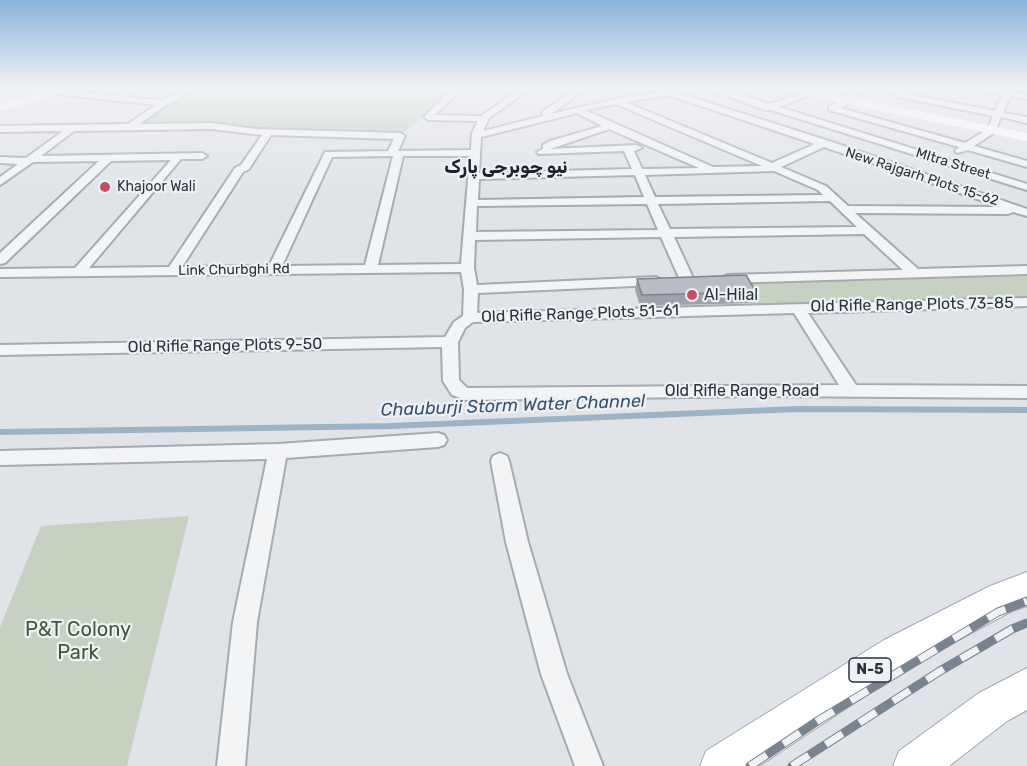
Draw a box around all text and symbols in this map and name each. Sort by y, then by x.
street label: New Rajgarh Plots 15-62 [843,144,1001,210]
street label: MItra Street [914,145,992,183]
district label: نیو چوبرجی پارک [444,157,568,179]
place label: Khajoor Wali [117,179,196,195]
marker: Khajoor Wali [98,180,112,194]
street label: Link Churbghi Rd [178,261,290,279]
place label: Al-Hilal [704,285,758,305]
marker: Al-Hilal [685,288,699,302]
street label: Old Rifle Range Plots 73-85 [810,294,1014,316]
street label: Old Rifle Range Plots 51-61 [481,301,679,327]
street label: Old Rifle Range Plots 9-50 [128,335,322,357]
street label: Old Rifle Range Road [665,381,819,401]
water label: Chauburji Storm Water Channel [380,391,646,421]
park label: P&T Colony Park [25,618,131,665]
road number: N-5 [849,658,891,682]

